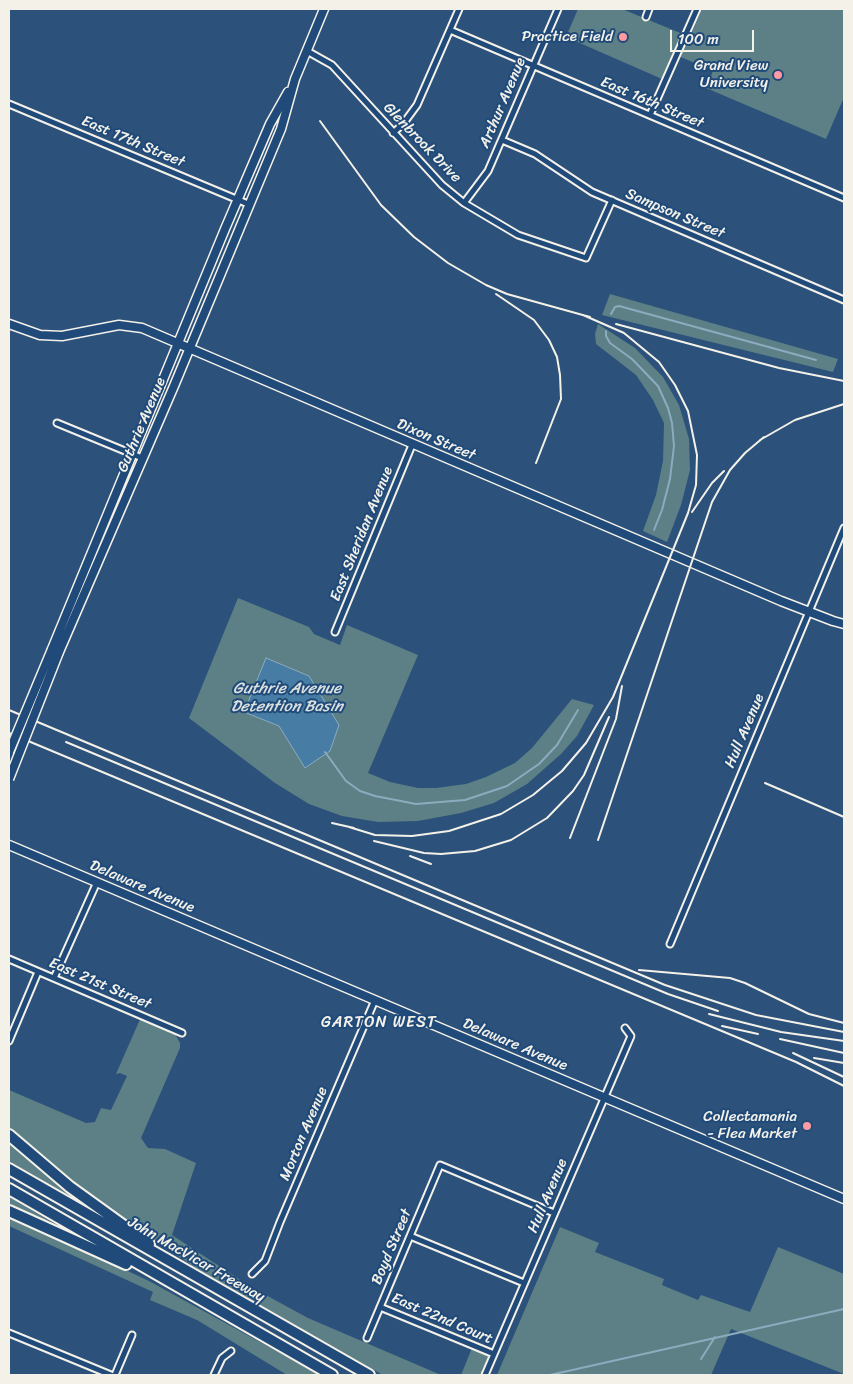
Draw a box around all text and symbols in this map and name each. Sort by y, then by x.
scale bar [673,20,757,52]
text: 100 m [678,26,719,52]
place label: Practice Field [522,28,613,46]
marker: Practice Field [617,31,629,43]
street label: Arthur Avenue [476,55,530,151]
place label: Grand View University [694,57,768,92]
marker: Grand View University [772,69,784,81]
street label: East 16th Street [598,73,706,133]
street label: Glenbrook Drive [379,99,465,187]
street label: East 17th Street [79,112,187,172]
street label: Sampson Street [623,185,727,243]
street label: Guthrie Avenue [114,375,170,475]
street label: Dixon Street [394,415,478,465]
street label: East Sheridan Avenue [327,464,397,604]
water label: Guthrie Avenue Detention Basin [231,679,343,717]
street label: Hull Avenue [721,691,769,771]
street label: Delaware Avenue [87,857,197,917]
street label: East 21st Street [46,954,154,1014]
district label: GARTON WEST [321,1013,437,1033]
street label: Delaware Avenue [460,1015,570,1075]
street label: Morton Avenue [276,1084,332,1184]
place label: Collectamania - Flea Market [703,1108,797,1143]
marker: Collectamania - Flea Market [801,1120,813,1132]
street label: Hull Avenue [524,1156,572,1236]
street label: Boyd Street [368,1207,416,1287]
street label: John MacVicar Freeway [124,1213,268,1307]
street label: East 22nd Court [389,1290,495,1348]

